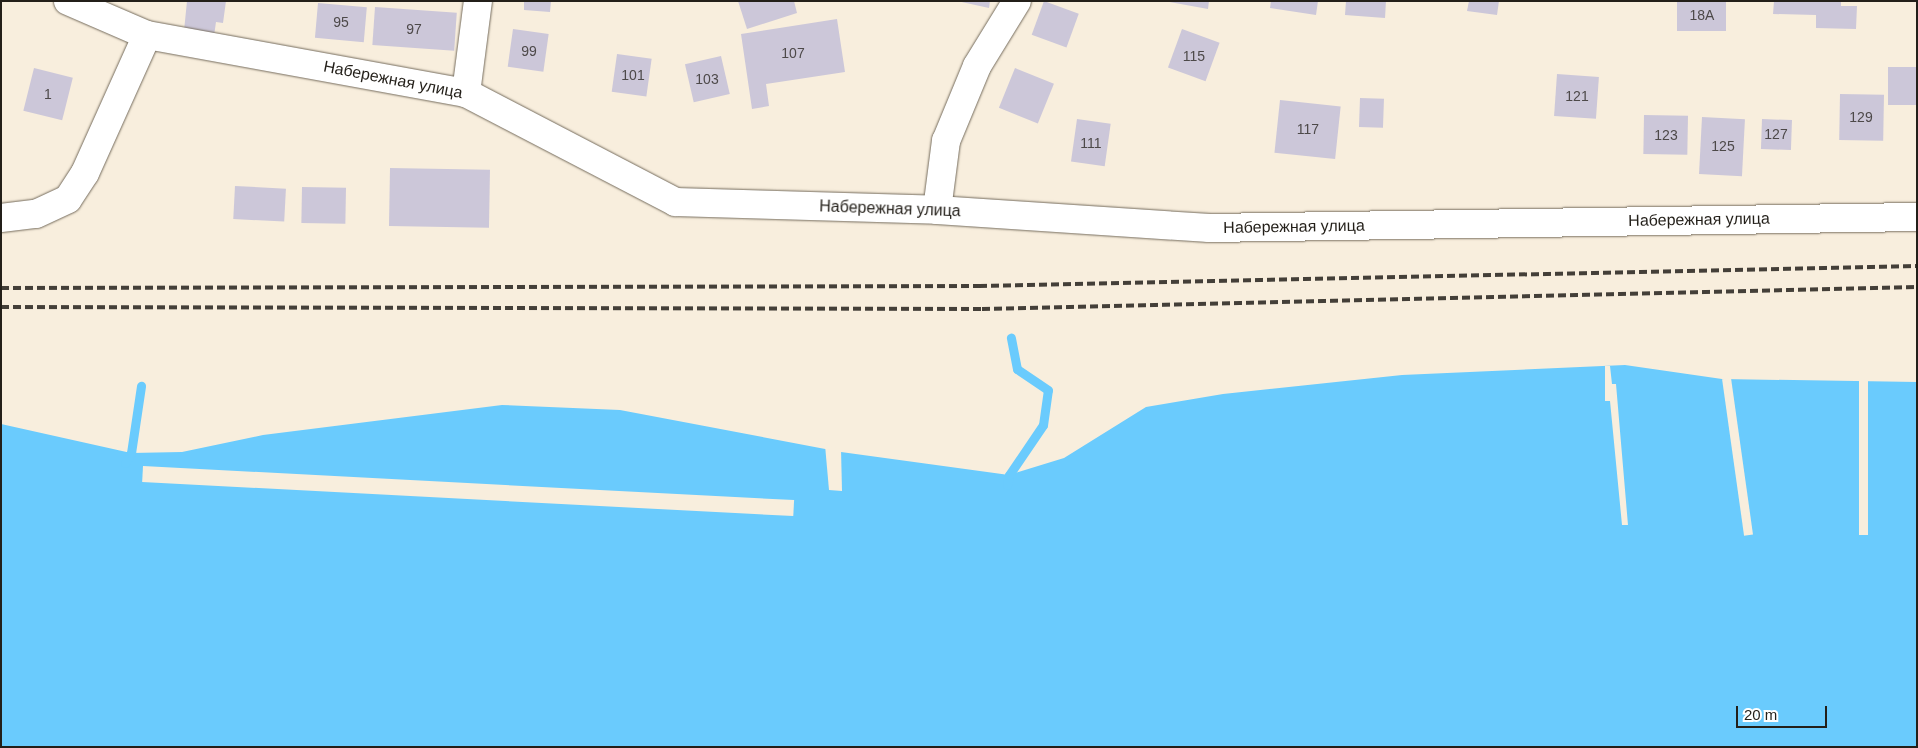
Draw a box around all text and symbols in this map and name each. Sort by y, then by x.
house number: 18А [1690,7,1714,23]
house number: 95 [333,14,349,30]
house number: 97 [406,21,422,37]
house number: 99 [521,43,537,59]
house number: 107 [781,45,805,61]
house number: 115 [1183,48,1205,64]
street label: Набережная улица [322,57,464,103]
house number: 101 [621,67,645,83]
house number: 103 [695,71,719,87]
house number: 1 [44,86,52,102]
house number: 121 [1565,88,1589,104]
house number: 129 [1849,109,1873,125]
house number: 117 [1297,121,1319,137]
house number: 127 [1764,126,1788,142]
house number: 123 [1654,127,1678,143]
house number: 111 [1080,135,1102,151]
house number: 125 [1711,138,1735,154]
street label: Набережная улица [819,197,961,221]
street label: Набережная улица [1628,209,1770,231]
street label: Набережная улица [1223,216,1365,238]
scale bar [1738,696,1829,728]
text: 20 m [1744,706,1777,723]

